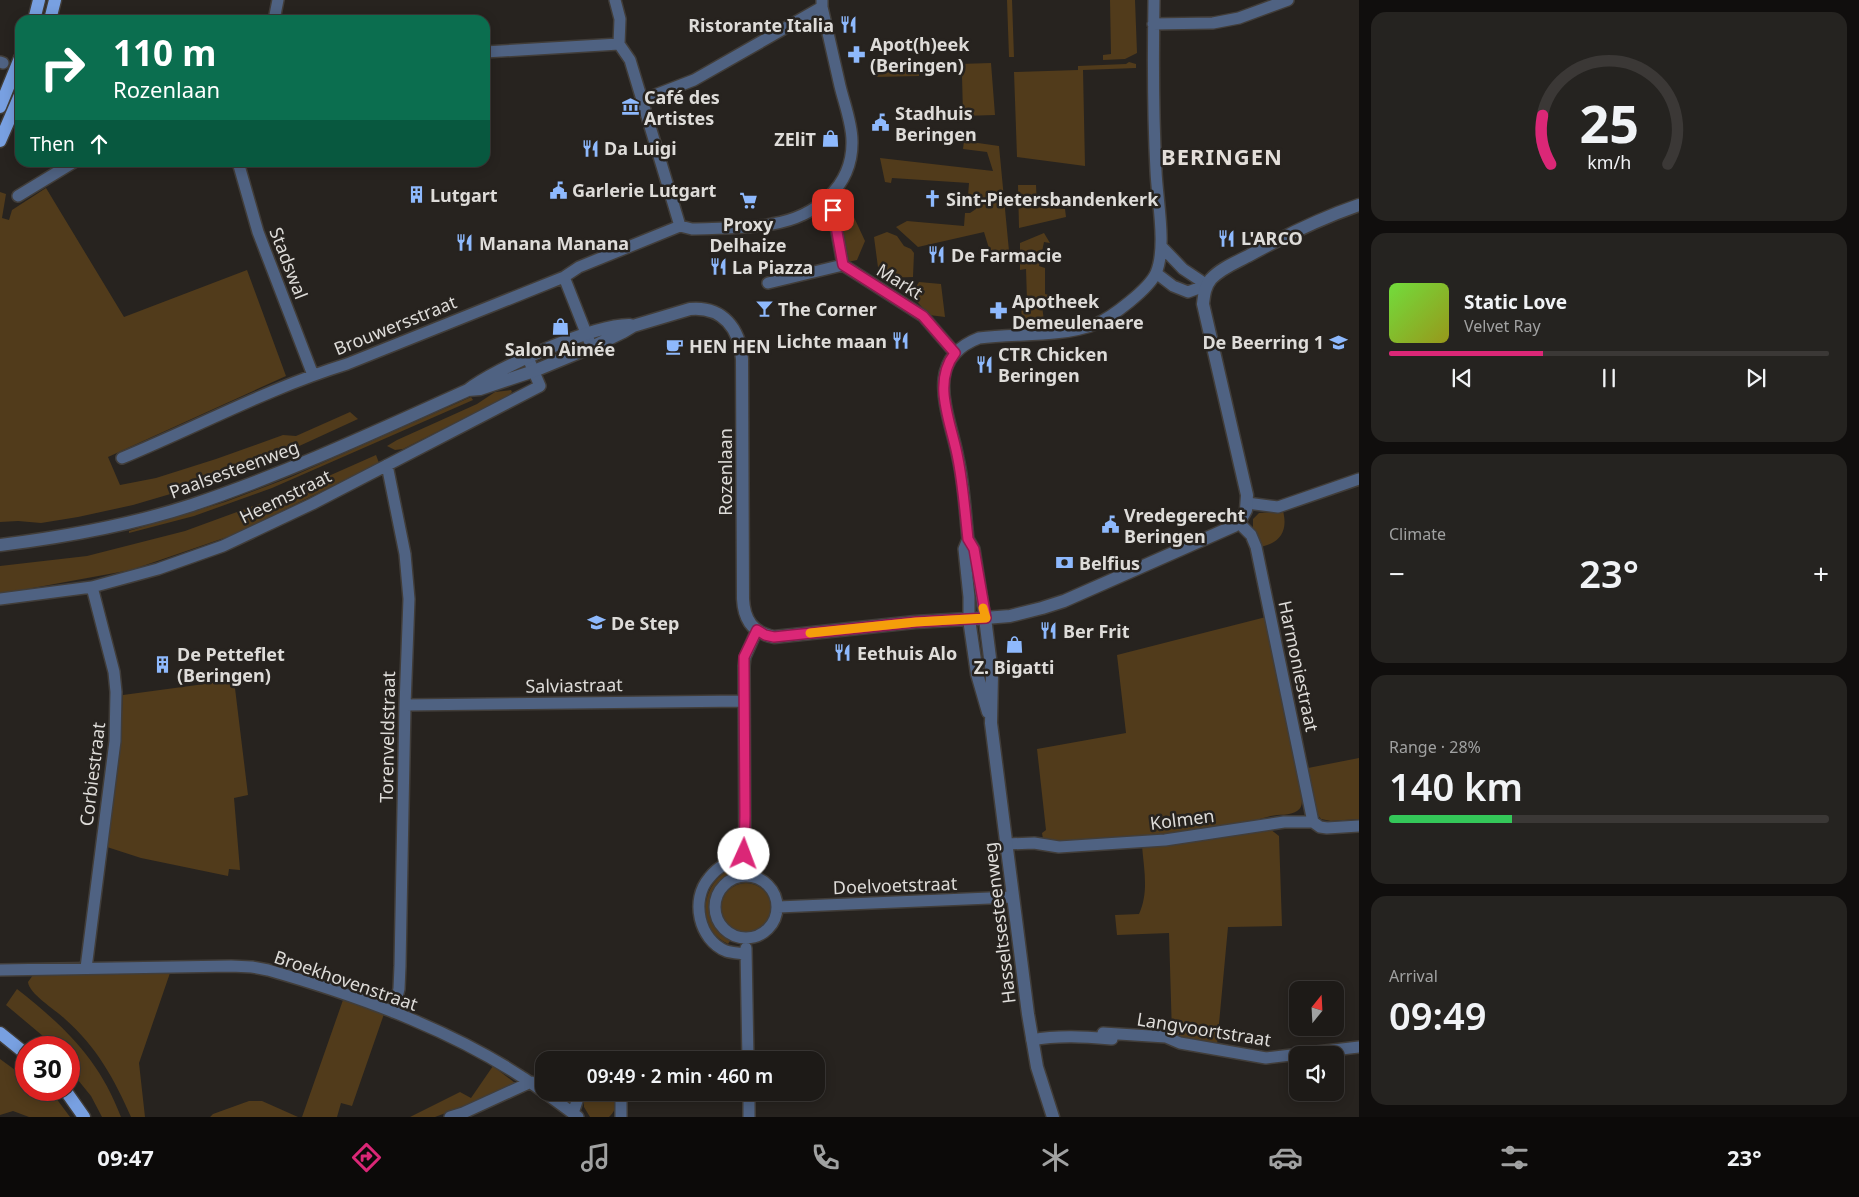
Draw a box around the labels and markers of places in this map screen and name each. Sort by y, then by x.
place label: Ristorante Italia [688,13,834,37]
restaurant icon: Ristorante Italia [838,15,858,35]
place label: Apot(h)eek (Beringen) [870,32,970,77]
pharmacy icon: Apot(h)eek (Beringen) [846,44,866,64]
place label: Café des Artistes [644,85,720,130]
museum icon: Café des Artistes [620,97,640,117]
place label: Stadhuis Beringen [895,101,977,146]
public building icon: Stadhuis Beringen [871,113,891,133]
place label: ZEliT [774,127,817,151]
shop icon: ZEliT [820,129,840,149]
place label: Da Luigi [604,136,677,160]
restaurant icon: Da Luigi [580,138,600,158]
place label: Garlerie Lutgart [572,178,717,202]
public building icon: Garlerie Lutgart [548,180,568,200]
place label: Lutgart [430,183,498,207]
building icon: Lutgart [406,185,426,205]
place label: Sint-Pietersbandenkerk [946,187,1159,211]
pin [812,189,854,231]
church icon: Sint-Pietersbandenkerk [922,189,942,209]
supermarket icon: Proxy Delhaize [738,191,758,211]
place label: Proxy Delhaize [710,212,786,257]
place label: L'ARCO [1241,226,1303,250]
restaurant icon: L'ARCO [1217,228,1237,248]
place label: Manana Manana [479,231,629,255]
restaurant icon: Manana Manana [455,233,475,253]
place label: De Farmacie [951,243,1062,267]
restaurant icon: De Farmacie [927,245,947,265]
place label: La Piazza [732,255,813,279]
restaurant icon: La Piazza [708,257,728,277]
place label: Apotheek Demeulenaere [1012,289,1144,334]
place label: The Corner [778,297,877,321]
bar icon: The Corner [754,299,774,319]
pharmacy icon: Apotheek Demeulenaere [988,301,1008,321]
shop icon: Salon Aimée [550,316,570,336]
place label: Lichte maan [777,329,887,353]
place label: De Beerring 1 [1202,330,1324,354]
restaurant icon: Lichte maan [891,331,911,351]
school or university icon: De Beerring 1 [1328,332,1348,352]
place label: HEN HEN [689,334,771,358]
cafe icon: HEN HEN [665,336,685,356]
place label: Salon Aimée [505,337,615,361]
place label: CTR Chicken Beringen [998,342,1108,387]
restaurant icon: CTR Chicken Beringen [974,354,994,374]
place label: Vredegerecht Beringen [1124,503,1246,548]
public building icon: Vredegerecht Beringen [1100,515,1120,535]
place label: Belfius [1079,551,1140,575]
bank icon: Belfius [1055,553,1075,573]
place label: De Step [611,611,679,635]
school or university icon: De Step [587,613,607,633]
place label: Ber Frit [1063,619,1130,643]
restaurant icon: Ber Frit [1039,621,1059,641]
shop icon: Z. Bigatti [1004,634,1024,654]
place label: Eethuis Alo [857,641,957,665]
place label: De Petteflet (Beringen) [177,642,285,687]
restaurant icon: Eethuis Alo [833,643,853,663]
building icon: De Petteflet (Beringen) [153,654,173,674]
place label: Z. Bigatti [974,655,1054,679]

